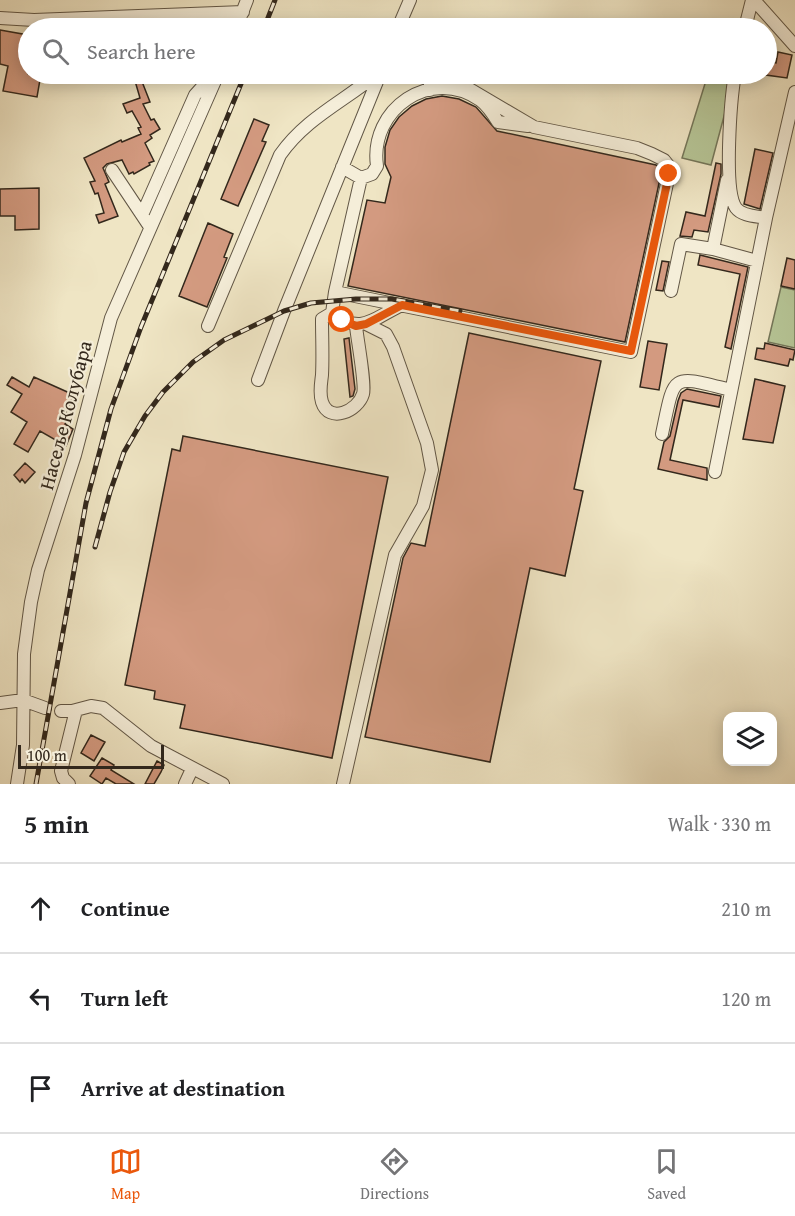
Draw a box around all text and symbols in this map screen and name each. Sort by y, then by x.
search box [18,18,777,84]
icon: search [39,35,72,68]
text: Search here [87,35,196,67]
route end [655,160,681,186]
route start [328,306,354,332]
street label: Насеље Колубара [31,337,99,493]
map controls [723,712,777,766]
button: layers [723,712,777,766]
scale bar [18,742,164,770]
text: 100 m [27,743,67,767]
text: 5 min [24,804,89,843]
text: Walk · 330 m [668,809,771,838]
icon: ahead [24,892,57,925]
text: Continue [81,892,170,924]
text: 210 m [721,894,771,923]
icon: left [24,982,57,1015]
text: Turn left [81,982,168,1014]
text: 120 m [721,984,771,1013]
icon: arrive [24,1072,57,1105]
text: Arrive at destination [81,1072,285,1104]
tab: Map [109,1145,142,1205]
tab: Directions [360,1145,429,1205]
tab: Saved [647,1145,686,1205]

